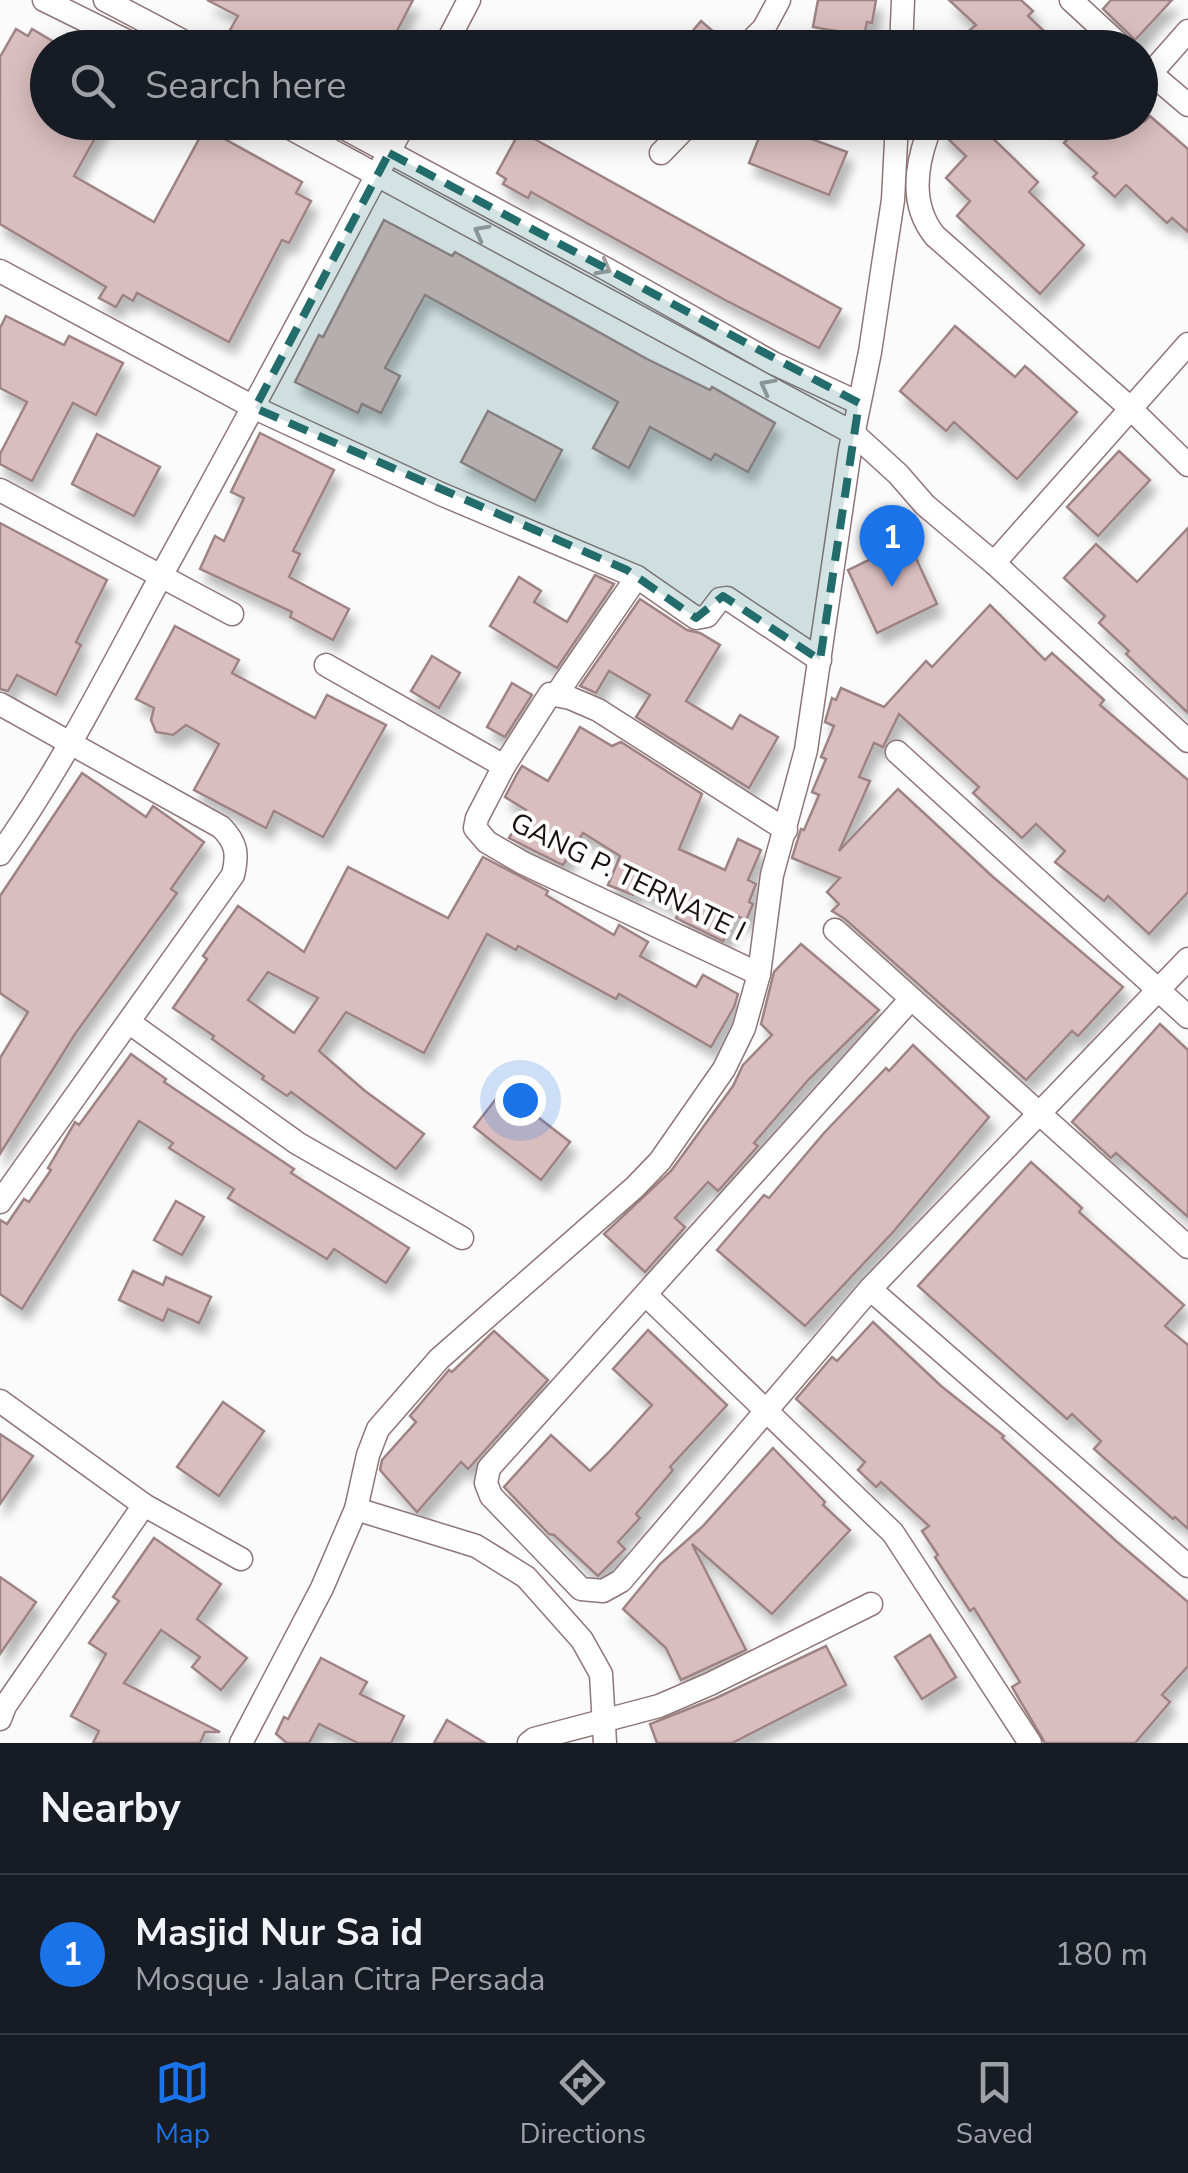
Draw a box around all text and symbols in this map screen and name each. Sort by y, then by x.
search box [30,30,1158,140]
icon: search [65,58,120,113]
text: Search here [145,60,346,111]
one-way arrow [473,225,491,245]
one-way arrow [594,255,612,275]
one-way arrow [759,379,778,398]
pin: 1 [860,504,924,587]
street label: GANG P. TERNATE I [504,804,752,950]
your location [495,1075,546,1126]
text: Nearby [40,1780,181,1837]
text: Masjid Nur Sa id [135,1907,423,1958]
text: 1 [63,1933,82,1976]
text: 180 m [1055,1933,1148,1976]
text: Mosque · Jalan Citra Persada [135,1958,546,2001]
tab: Map [155,2055,210,2153]
tab: Directions [520,2055,646,2153]
tab: Saved [956,2055,1033,2153]

